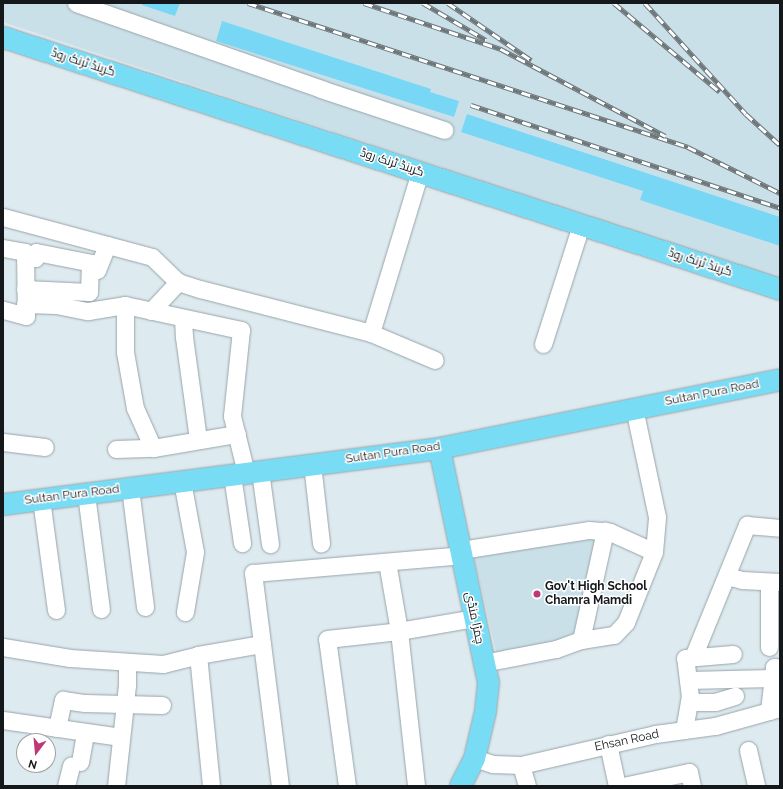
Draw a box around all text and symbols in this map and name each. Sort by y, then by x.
street label: گرینڈ ٹرنک روڈ [49,46,117,80]
street label: گرینڈ ٹرنک روڈ [358,146,426,180]
street label: گرینڈ ٹرنک روڈ [666,246,734,280]
street label: Sultan Pura Road [664,377,760,409]
street label: Sultan Pura Road [345,439,441,467]
street label: Sultan Pura Road [24,482,120,508]
place label: Gov't High School Chamra Mamdi [545,580,647,608]
marker: Gov't High School Chamra Mamdi [532,589,542,599]
street label: چمڑا منڈی [461,591,487,645]
street label: Ehsan Road [593,727,661,755]
north arrow [16,733,56,773]
text: N [27,757,39,771]

